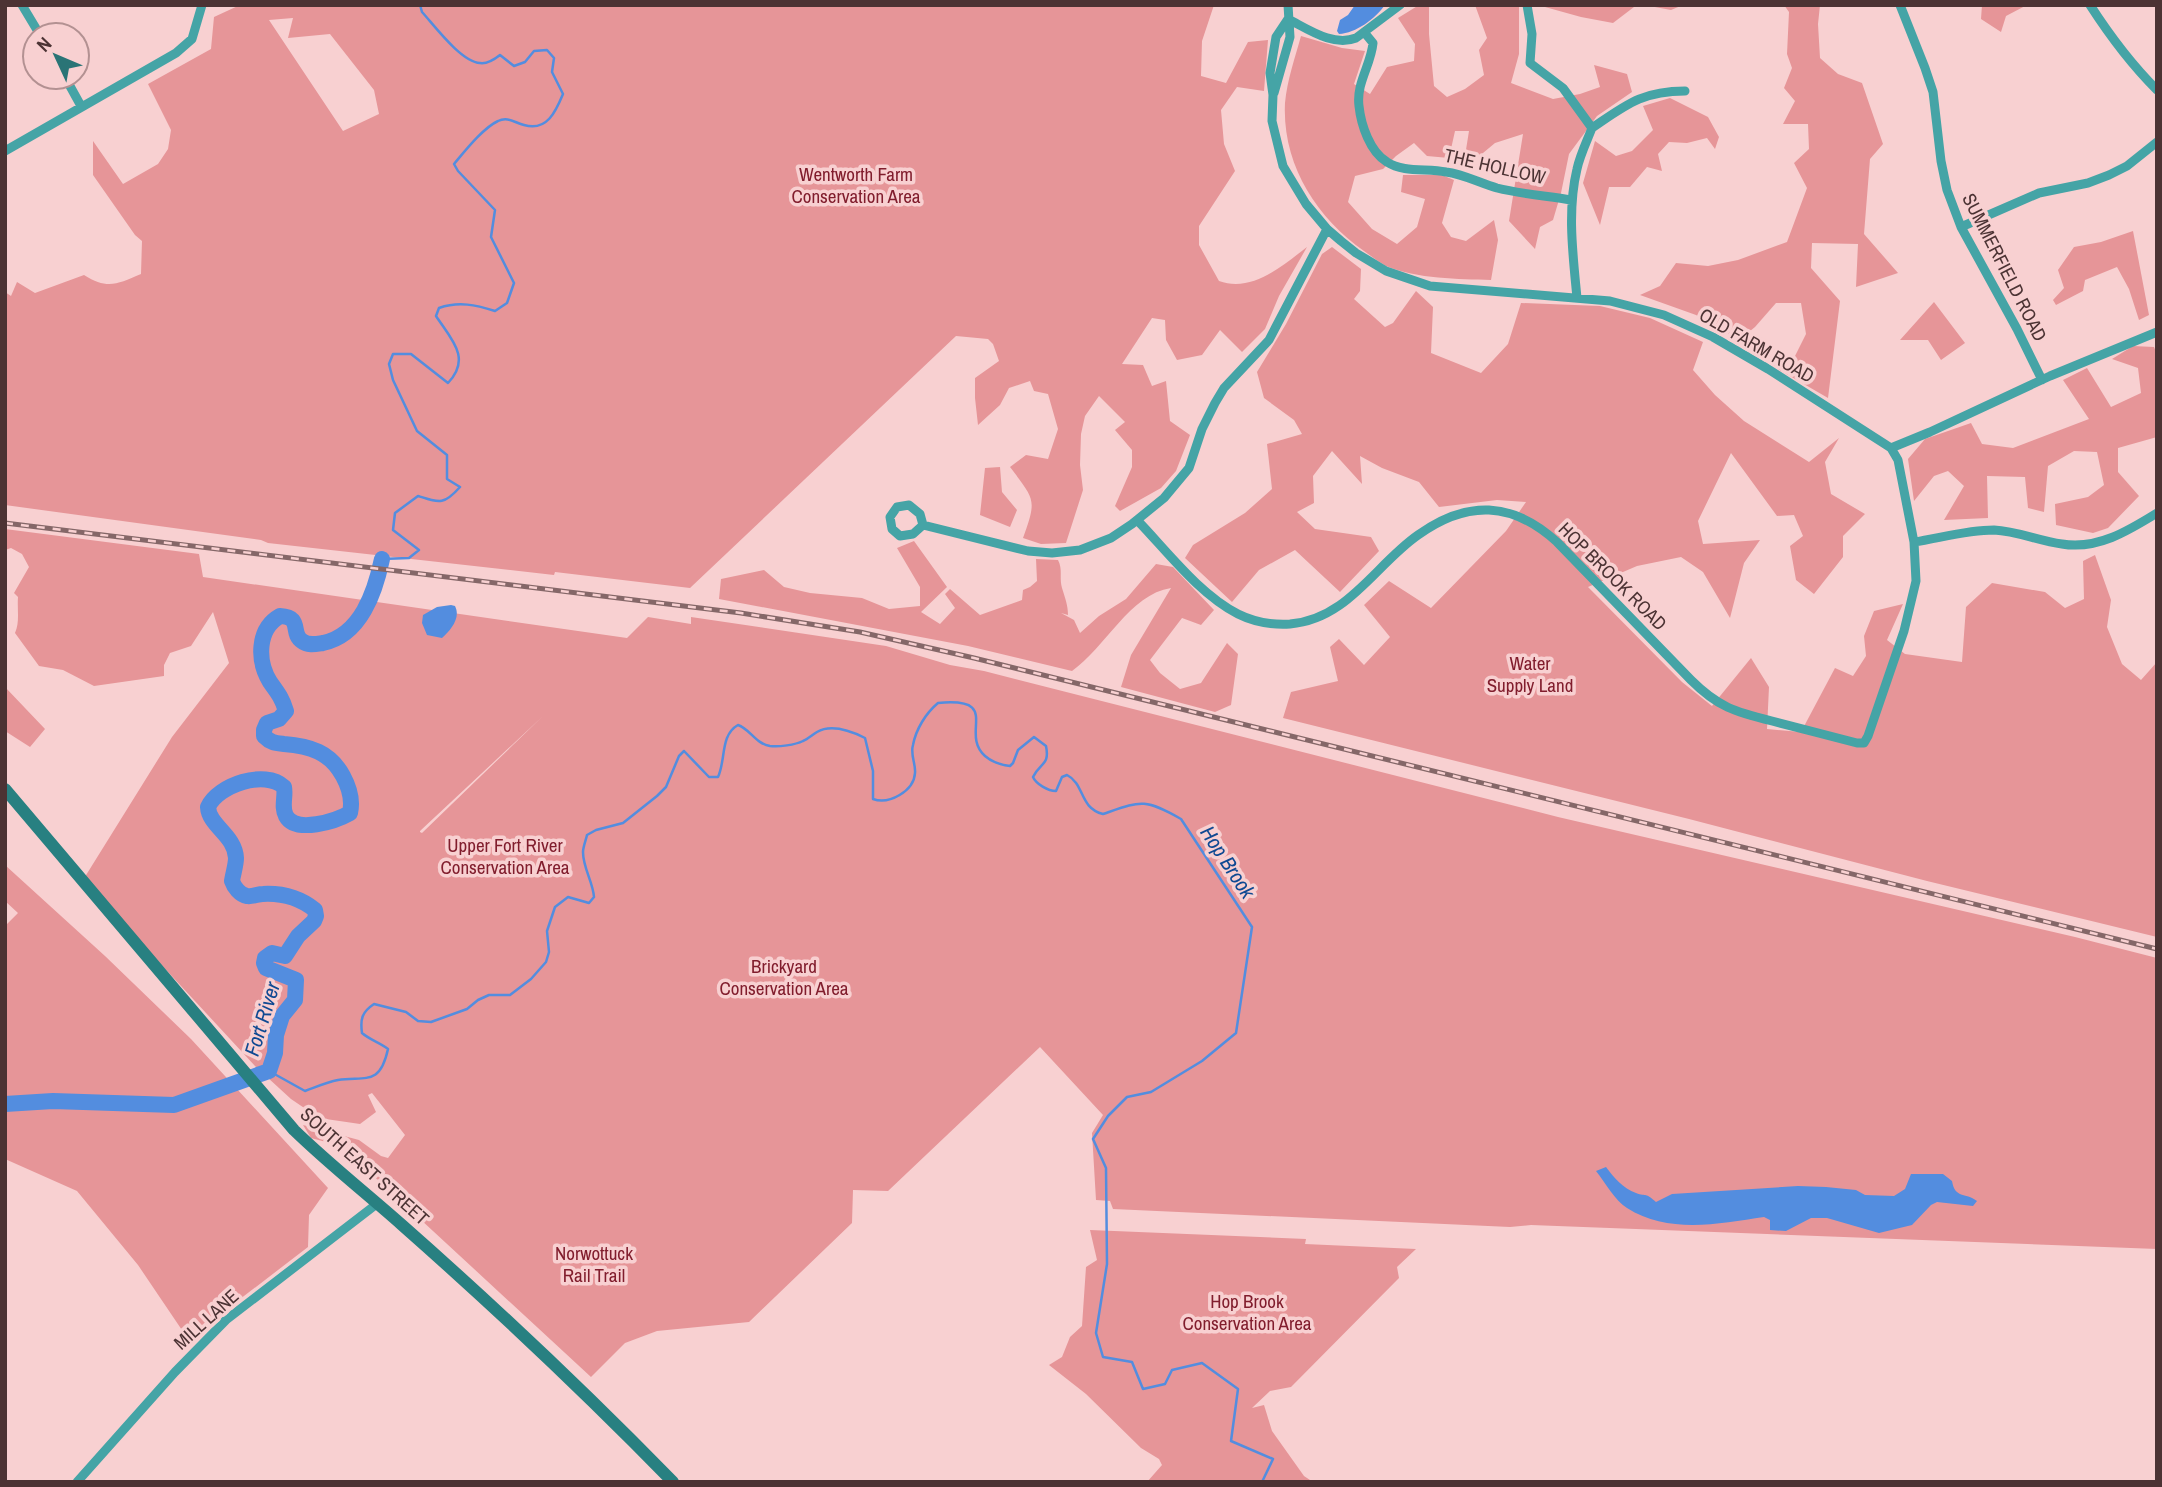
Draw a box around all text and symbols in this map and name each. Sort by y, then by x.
north arrow [21,21,91,91]
text: N [31,31,57,57]
street label: THE HOLLOW [1442,142,1548,190]
park label: Wentworth Farm Conservation Area [791,161,921,209]
street label: SUMMERFIELD ROAD [1956,189,2054,345]
street label: OLD FARM ROAD [1695,301,1819,389]
street label: HOP BROOK ROAD [1553,516,1673,636]
park label: Water Supply Land [1487,650,1573,698]
water label: Hop Brook [1194,820,1263,905]
park label: Upper Fort River Conservation Area [440,832,570,880]
park label: Brickyard Conservation Area [719,953,849,1001]
water label: Fort River [237,977,287,1060]
street label: SOUTH EAST STREET [295,1101,435,1231]
park label: Norwottuck Rail Trail [555,1240,633,1288]
street label: MILL LANE [168,1283,244,1355]
park label: Hop Brook Conservation Area [1182,1288,1312,1336]

